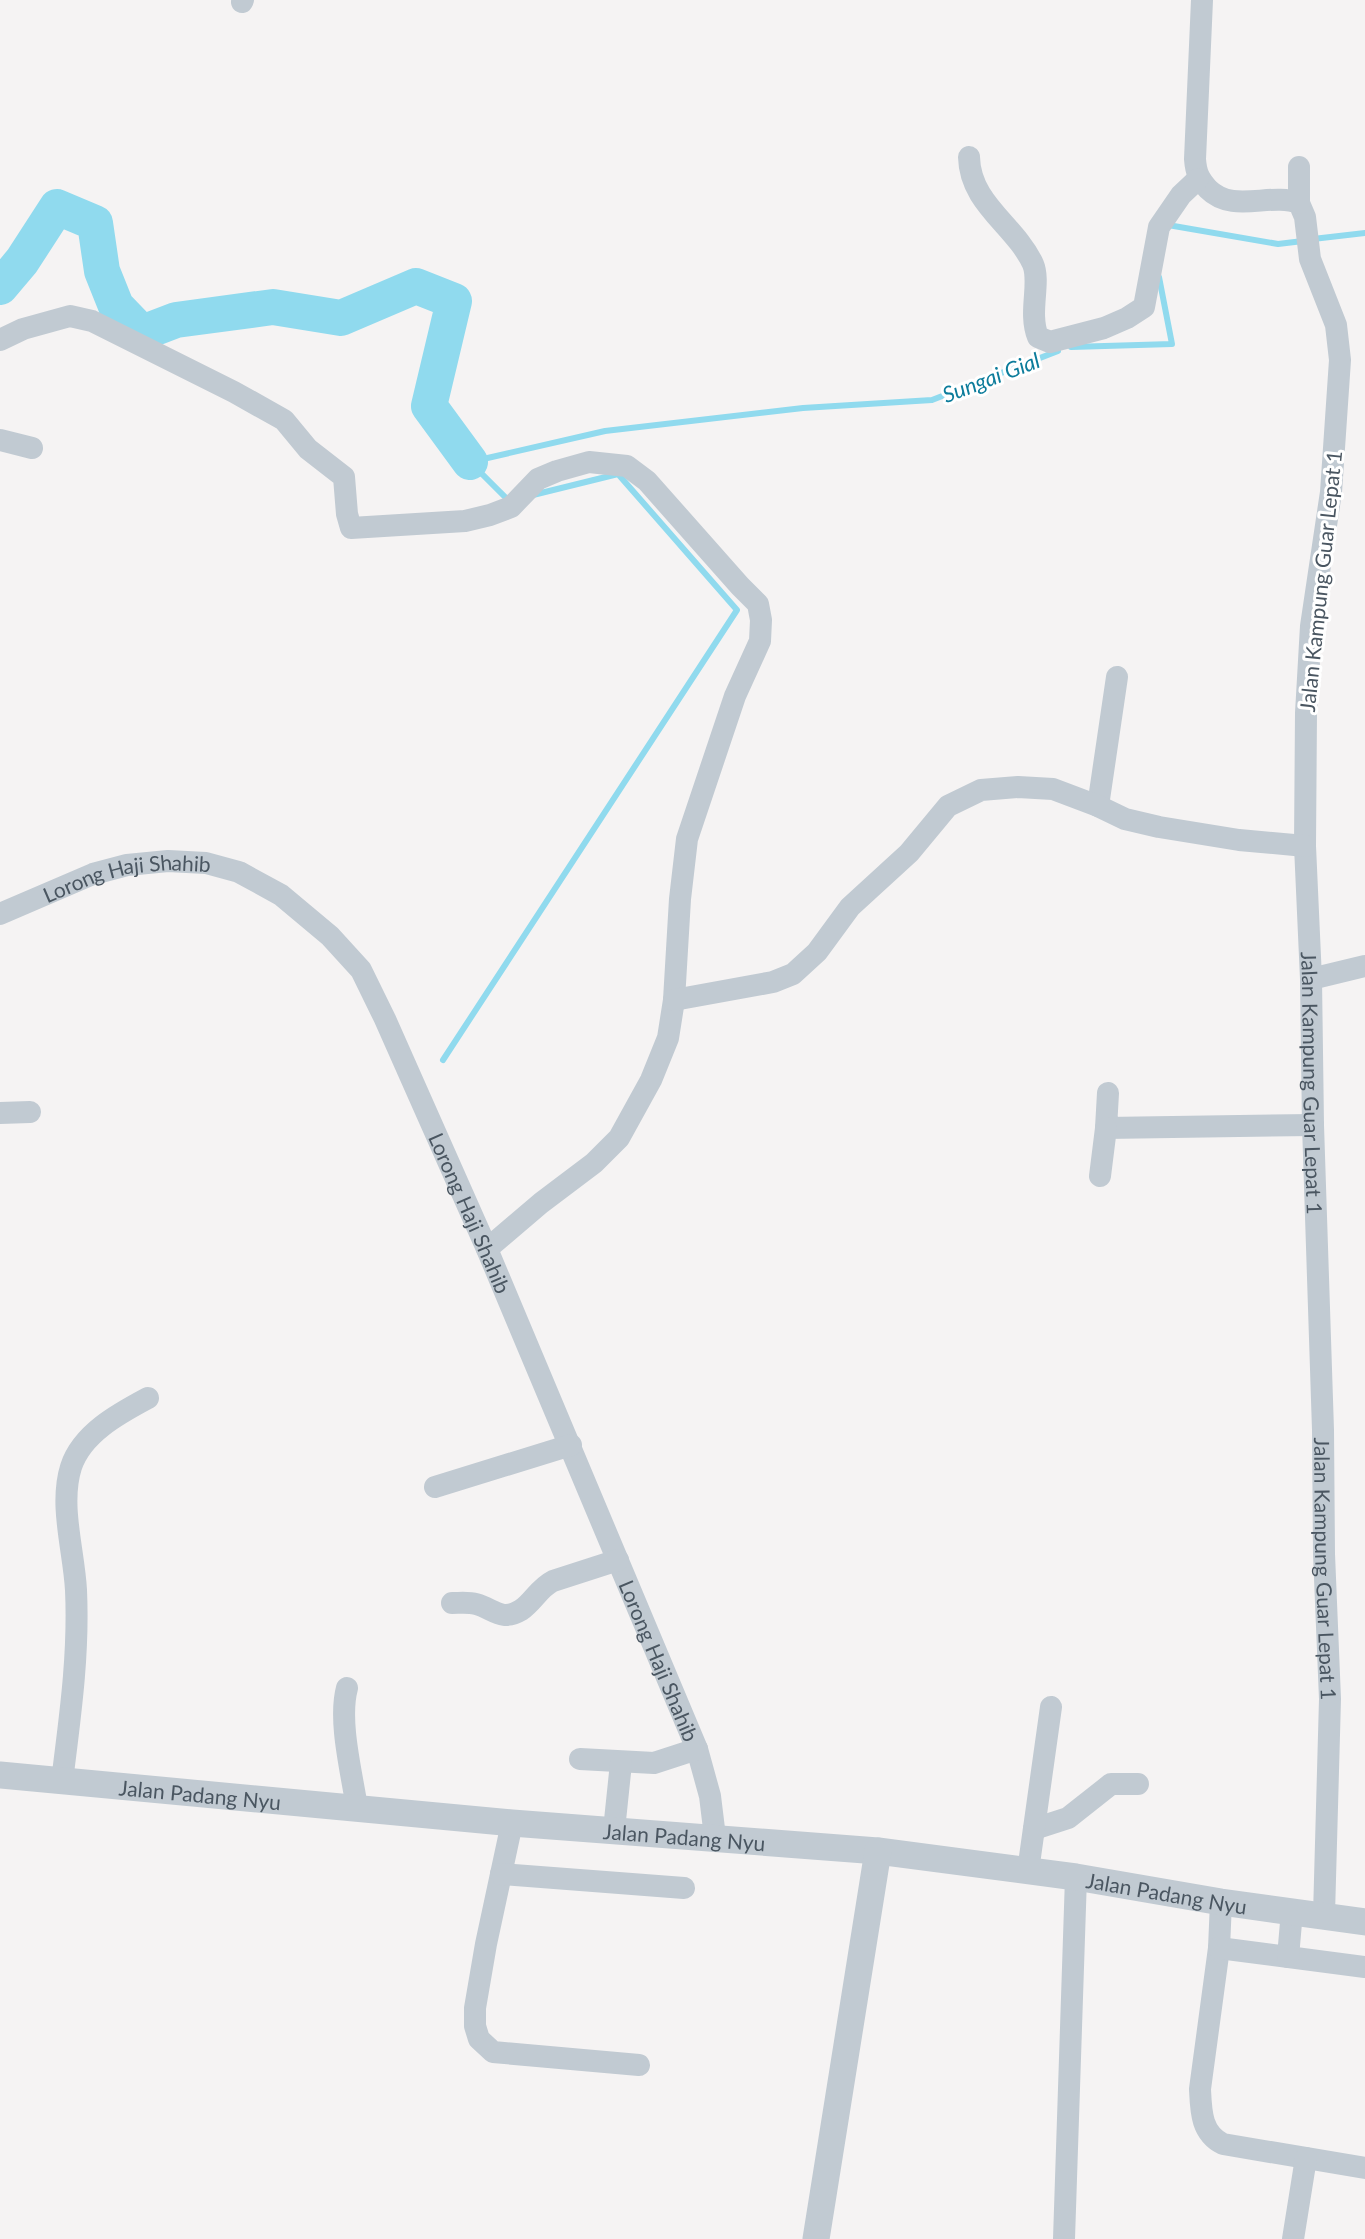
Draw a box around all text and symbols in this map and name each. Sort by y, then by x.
water label: Sungai Gial [938,346,1044,408]
street label: Jalan Kampung Guar Lepat 1 [1294,449,1346,713]
street label: Lorong Haji Shahib [39,848,211,907]
street label: Jalan Kampung Guar Lepat 1 [1297,951,1328,1215]
street label: Lorong Haji Shahib [424,1129,517,1297]
street label: Jalan Kampung Guar Lepat 1 [1311,1437,1343,1701]
street label: Lorong Haji Shahib [615,1576,705,1745]
street label: Jalan Padang Nyu [118,1774,282,1814]
street label: Jalan Padang Nyu [602,1818,766,1855]
street label: Jalan Padang Nyu [1084,1866,1249,1918]

